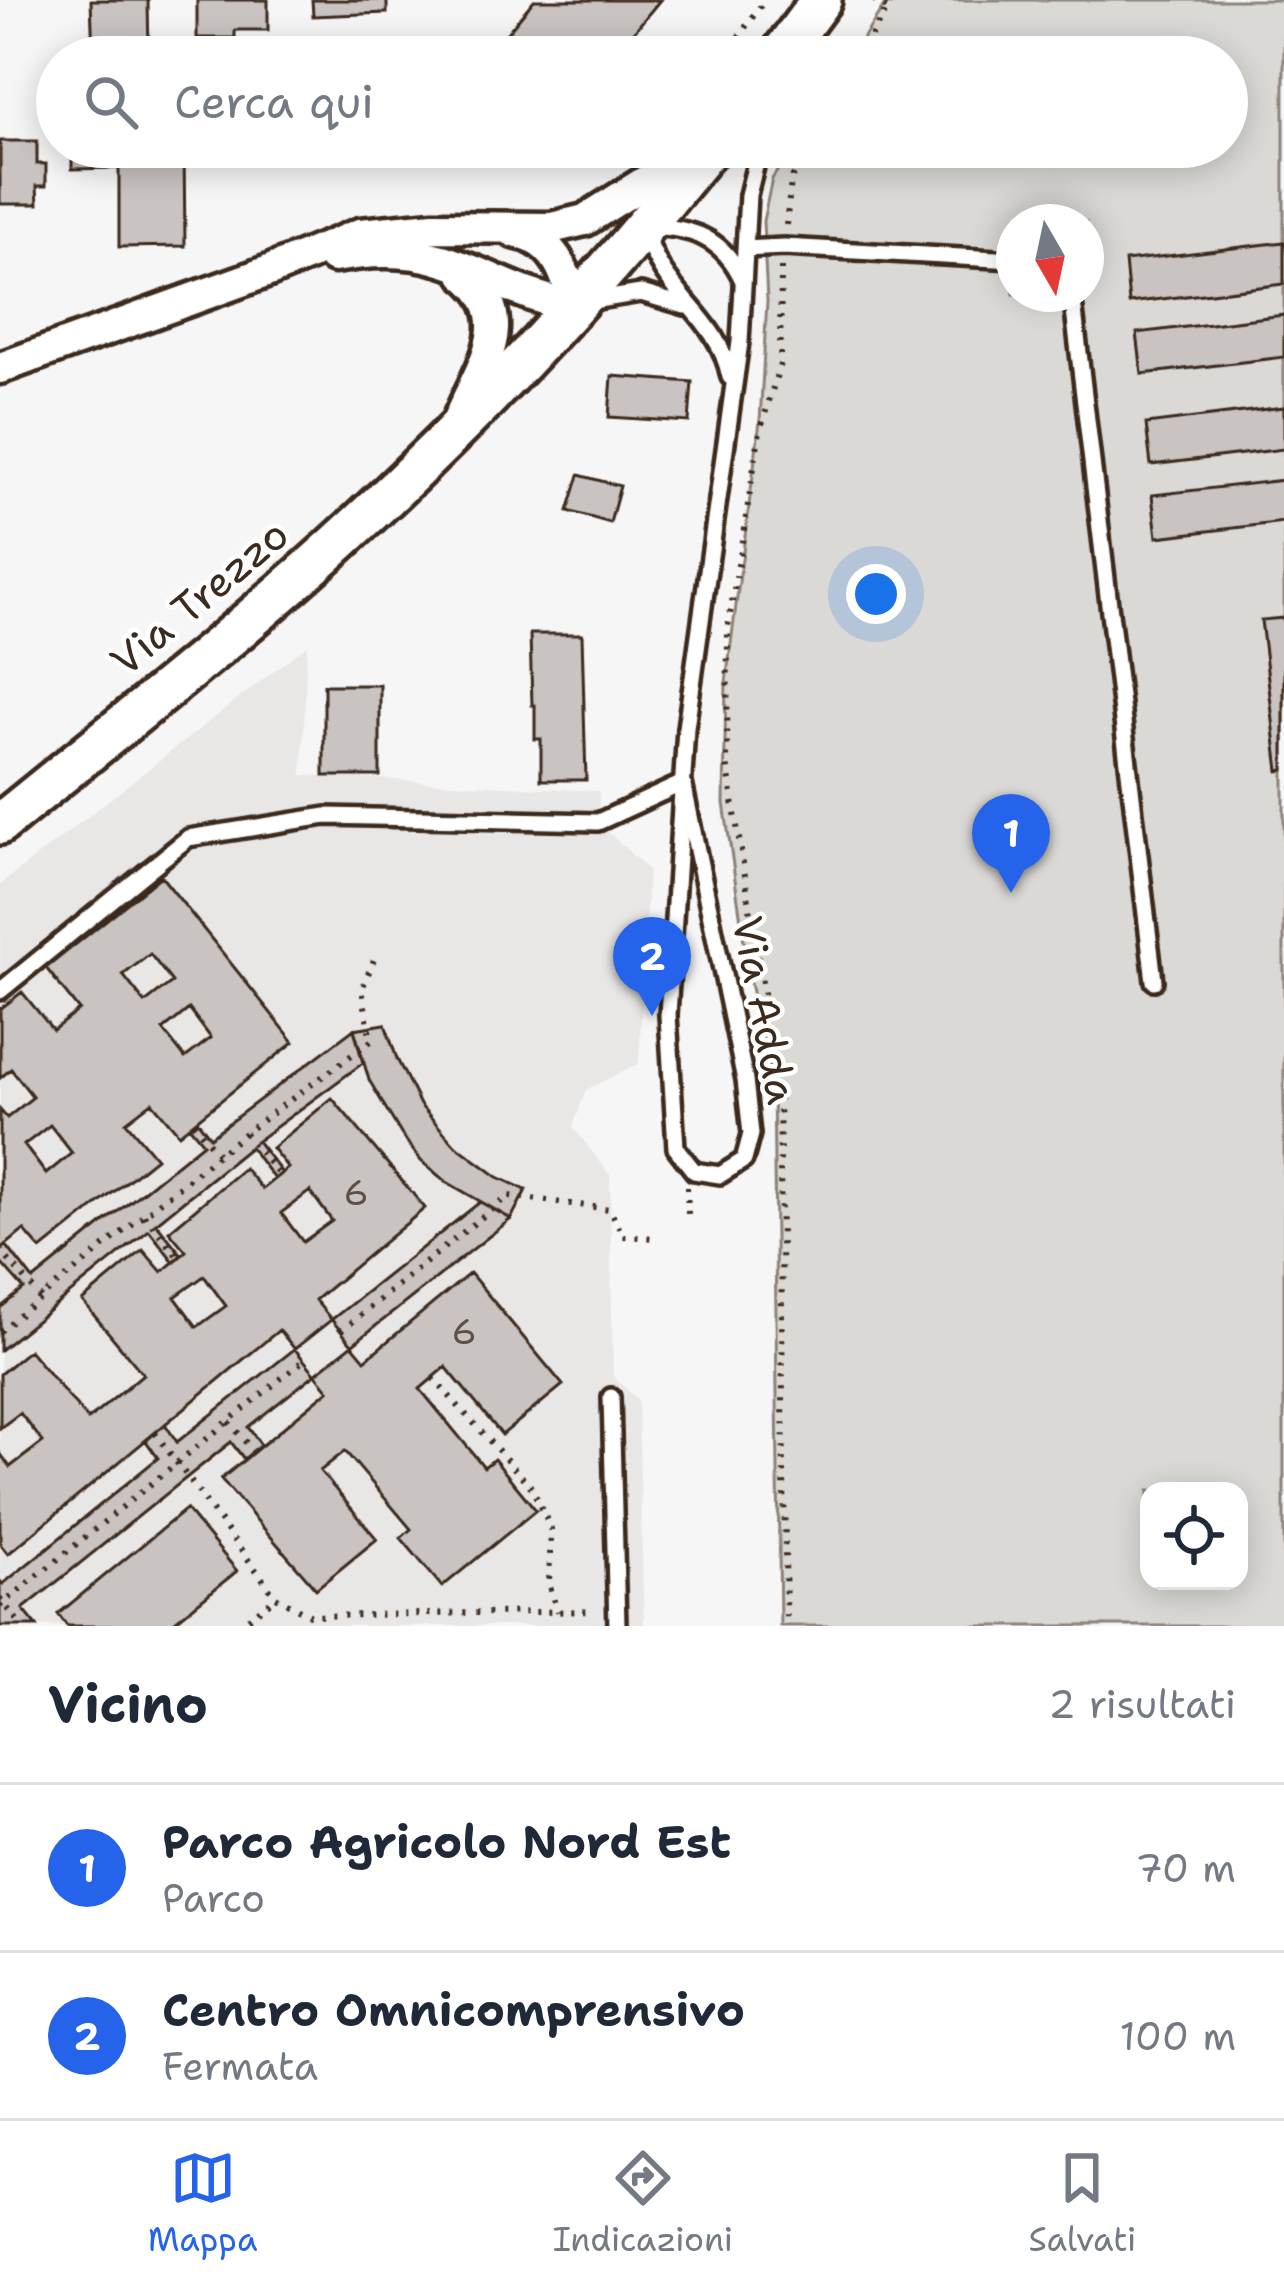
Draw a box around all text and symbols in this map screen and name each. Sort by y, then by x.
search box [36,36,1248,168]
icon: search [78,69,144,135]
text: Cerca qui [174,72,374,132]
north arrow [996,204,1104,312]
street label: Via Trezzo [98,506,300,688]
your location [846,564,906,624]
pin: 1 [972,794,1050,893]
street label: Via Adda [719,911,811,1109]
pin: 2 [613,917,691,1016]
house number: 6 [343,1168,369,1217]
house number: 6 [451,1307,477,1356]
map controls [1140,1482,1248,1590]
button: locate [1140,1482,1248,1590]
text: Vicino [48,1670,208,1738]
text: 2 risultati [1048,1678,1236,1730]
text: Parco Agricolo Nord Est [162,1812,731,1872]
text: 1 [78,1842,96,1894]
text: 70 m [1135,1842,1236,1894]
text: Parco [162,1872,265,1924]
text: Centro Omnicomprensivo [162,1980,745,2040]
text: 2 [73,2010,101,2062]
text: 100 m [1120,2010,1236,2062]
text: Fermata [162,2040,318,2092]
tab: Mappa [148,2145,257,2262]
tab: Indicazioni [553,2145,733,2262]
tab: Salvati [1028,2145,1136,2262]

